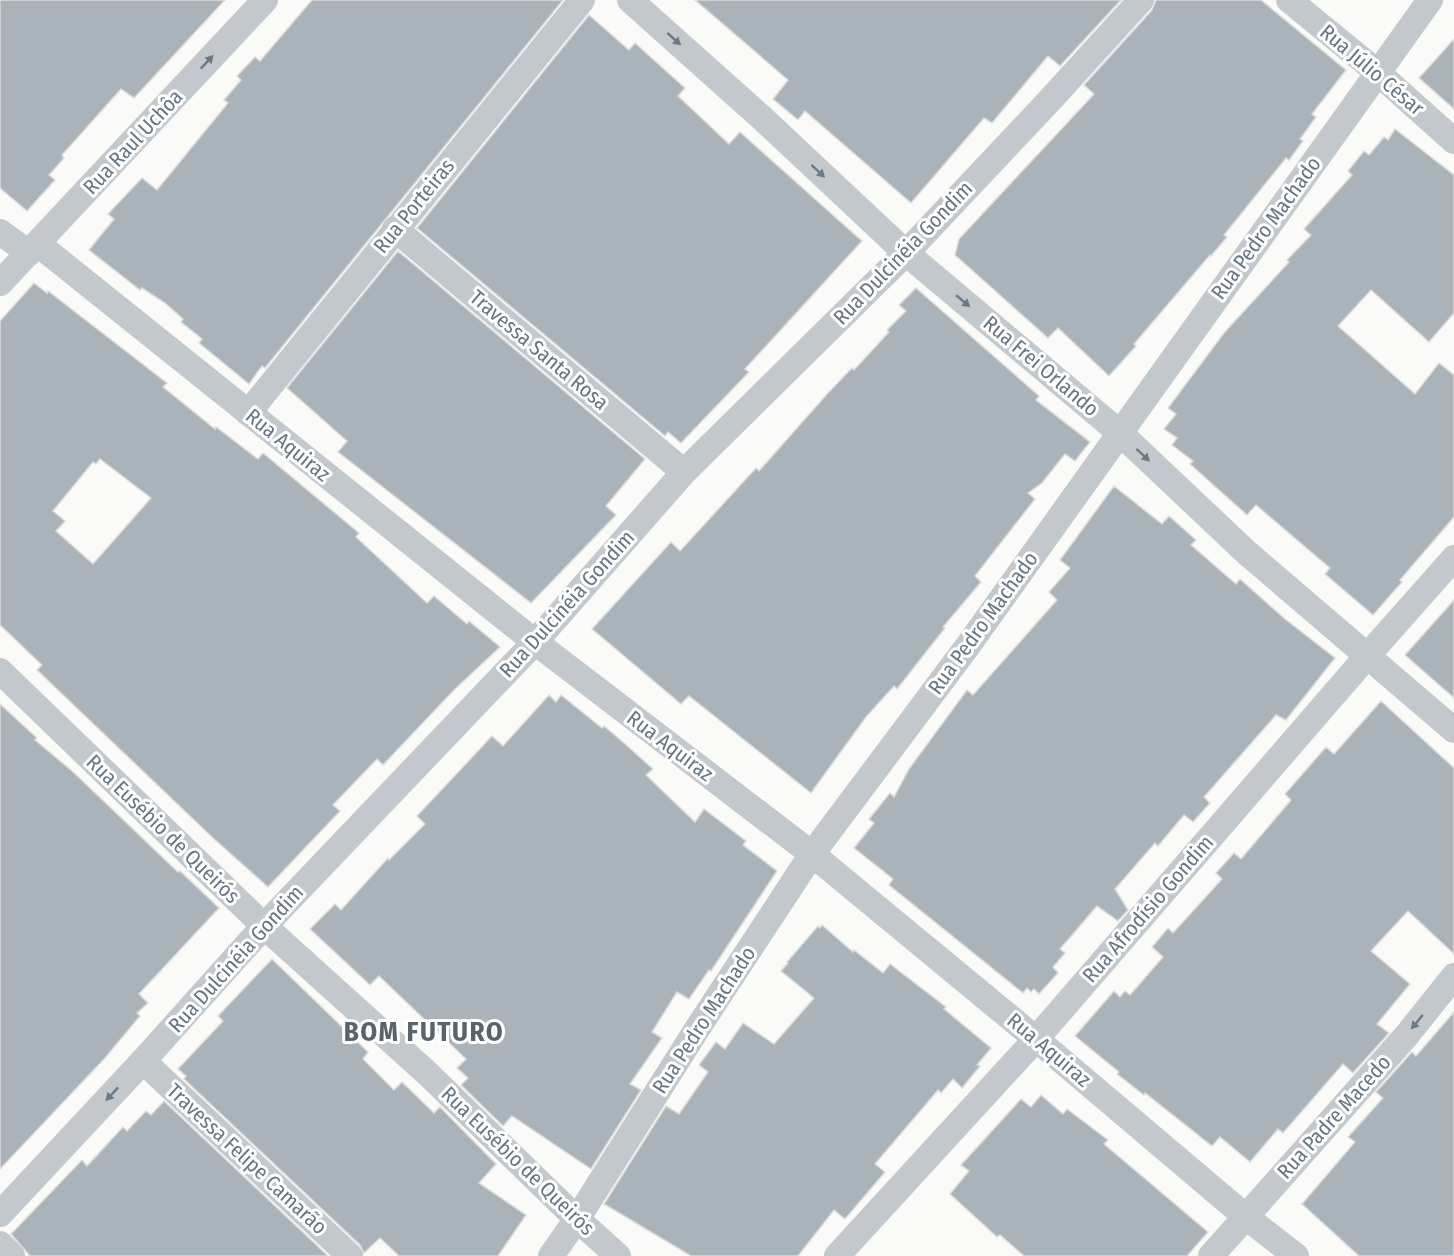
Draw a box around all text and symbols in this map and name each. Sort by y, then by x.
street label: Rua Júlio César [1315,19,1430,122]
one-way arrow [666,32,681,45]
one-way arrow [200,55,214,70]
street label: Rua Raul Uchôa [78,84,188,200]
street label: Rua Pedro Machado [1205,151,1327,305]
street label: Rua Porteiras [368,153,460,259]
one-way arrow [811,163,825,177]
street label: Rua Dulcinéia Gondim [828,176,978,330]
street label: Travessa Santa Rosa [464,284,614,416]
one-way arrow [955,294,970,307]
street label: Rua Frei Orlando [978,310,1104,422]
street label: Rua Aquiraz [240,403,336,487]
one-way arrow [1135,448,1150,461]
street label: Rua Dulcinéia Gondim [494,525,640,683]
street label: Rua Pedro Machado [922,546,1044,700]
street label: Rua Aquiraz [622,705,718,787]
street label: Rua Eusébio de Queirós [81,749,245,909]
street label: Rua Afrodísio Gondim [1077,830,1219,988]
street label: Rua Dulcinéia Gondim [163,880,309,1038]
street label: Rua Pedro Machado [647,942,761,1098]
street label: Rua Aquiraz [1002,1007,1096,1093]
one-way arrow [1411,1014,1424,1030]
district label: BOM FUTURO [344,1016,504,1048]
street label: Rua Padre Macedo [1272,1050,1396,1184]
street label: Travessa Felipe Camarão [162,1078,332,1240]
street label: Rua Eusébio de Queirós [436,1081,600,1241]
one-way arrow [106,1087,120,1101]

